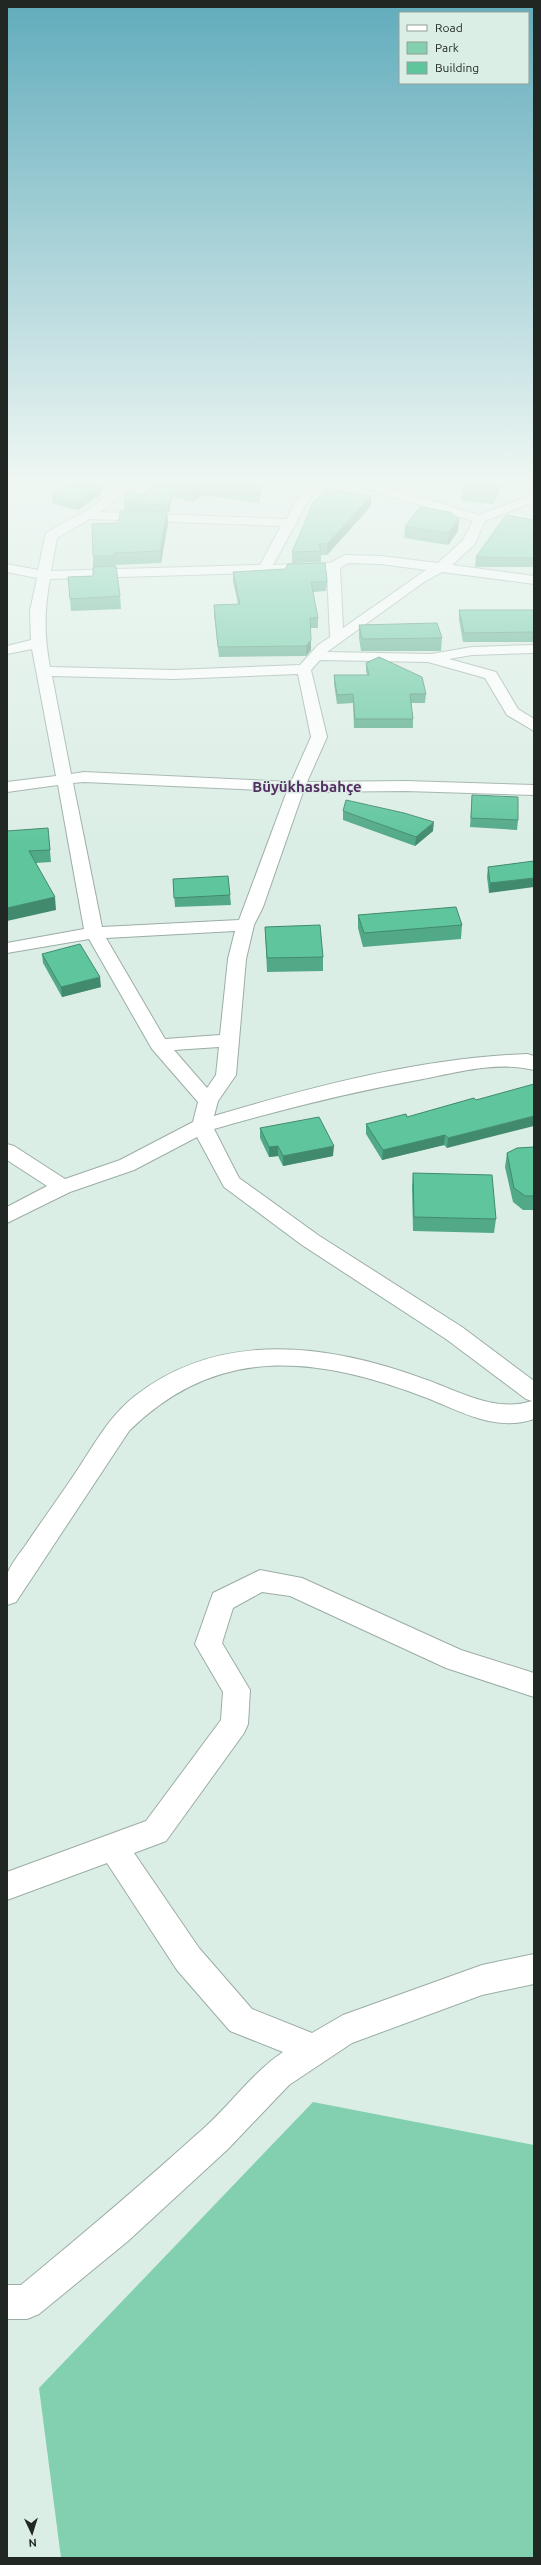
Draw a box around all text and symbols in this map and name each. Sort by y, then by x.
legend [399,12,529,84]
text: Road [435,21,463,34]
text: Park [435,41,459,54]
text: Building [435,61,479,74]
district label: Büyükhasbahçe [252,778,362,796]
north arrow [12,2513,52,2553]
text: N [28,2537,37,2549]

